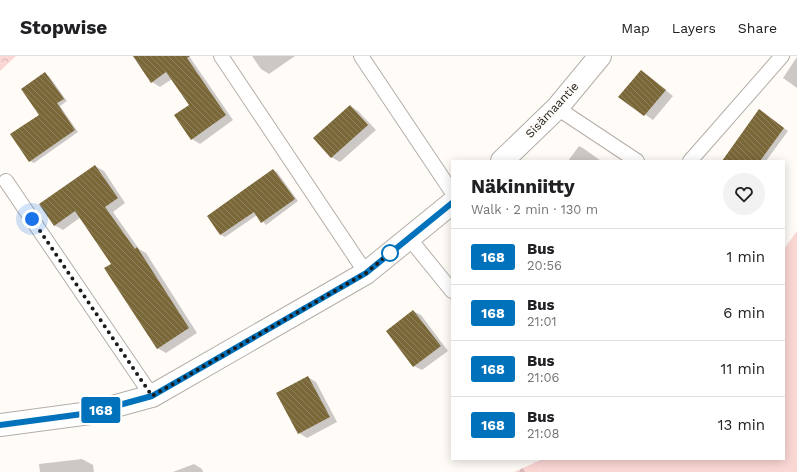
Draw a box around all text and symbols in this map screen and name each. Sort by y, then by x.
text: Stopwise [20,16,107,39]
text: Map [621,20,650,36]
text: Layers [672,20,716,36]
text: Share [738,20,777,36]
street label: Sisämaantie [523,79,582,141]
button: heart [723,173,765,215]
text: Näkinniitty [471,175,575,198]
text: Walk · 2 min · 130 m [471,202,598,217]
your location [22,209,42,229]
text: Bus [527,240,555,258]
unlabelled marker [381,244,399,262]
text: 1 min [726,248,765,266]
text: 168 [481,249,505,265]
text: 20:56 [527,258,562,273]
text: Bus [527,296,555,314]
text: 6 min [723,304,765,322]
text: 168 [481,305,505,321]
text: 21:01 [527,314,557,329]
text: Bus [527,352,555,370]
text: 11 min [721,360,765,378]
text: 168 [481,361,505,377]
text: 21:06 [527,370,560,385]
line badge: 168 [78,397,124,423]
text: 168 [89,402,113,418]
text: Bus [527,408,555,426]
text: 13 min [718,416,765,434]
text: 168 [481,417,505,433]
text: 21:08 [527,426,560,441]

